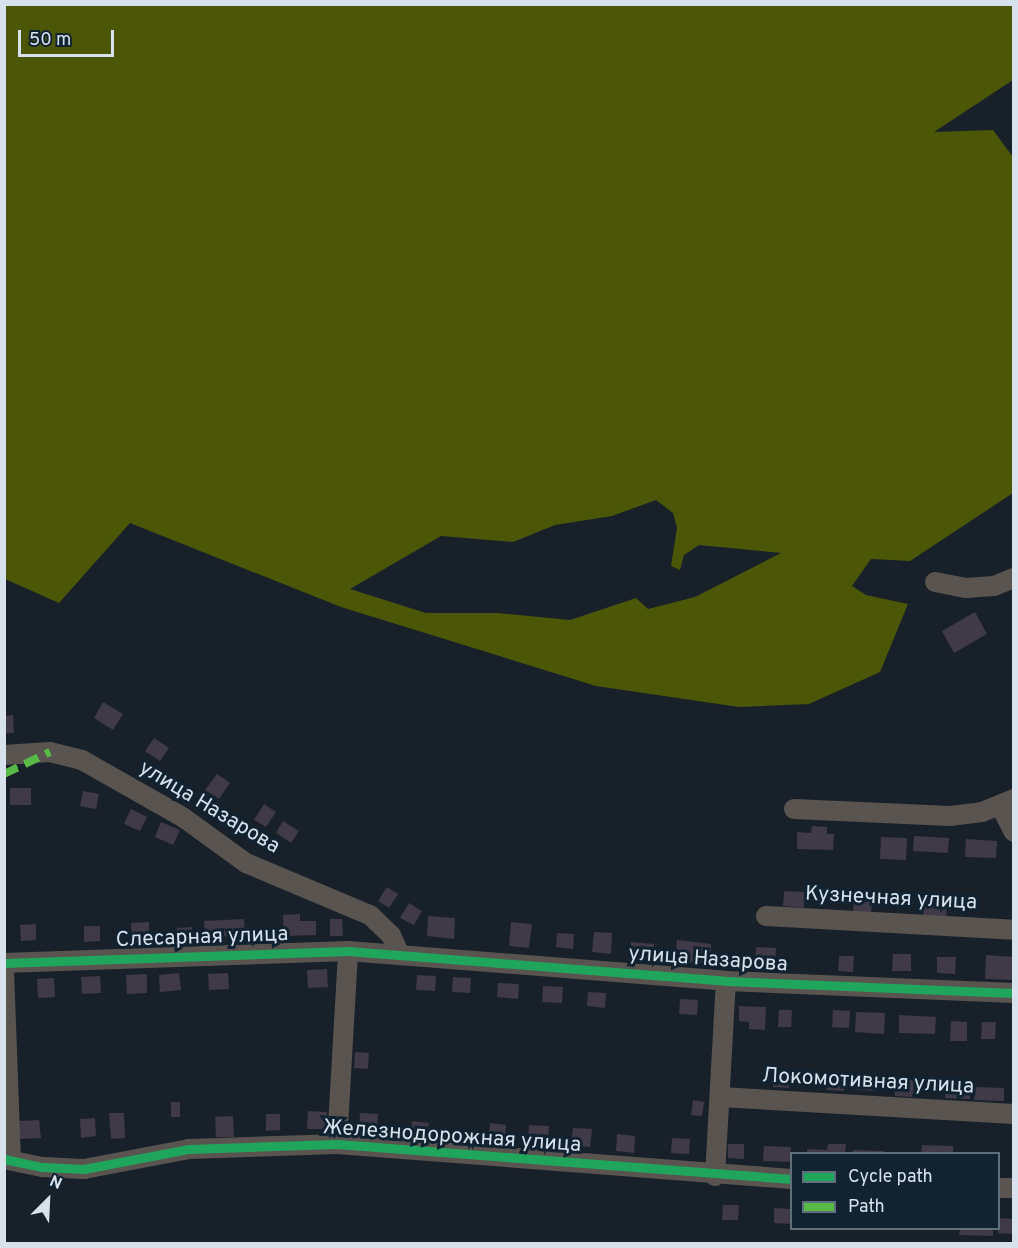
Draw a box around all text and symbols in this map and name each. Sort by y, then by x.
scale bar [21,18,117,56]
text: 50 m [29,29,71,52]
street label: улица Назарова [134,756,284,860]
street label: Кузнечная улица [804,882,978,916]
street label: Слесарная улица [115,922,289,954]
street label: улица Назарова [627,942,789,978]
street label: Локомотивная улица [761,1064,975,1100]
street label: Железнодорожная улица [322,1115,582,1159]
legend [790,1152,1000,1230]
text: Cycle path [848,1166,933,1189]
north arrow [18,1170,78,1230]
text: N [46,1172,65,1195]
text: Path [848,1196,885,1219]

